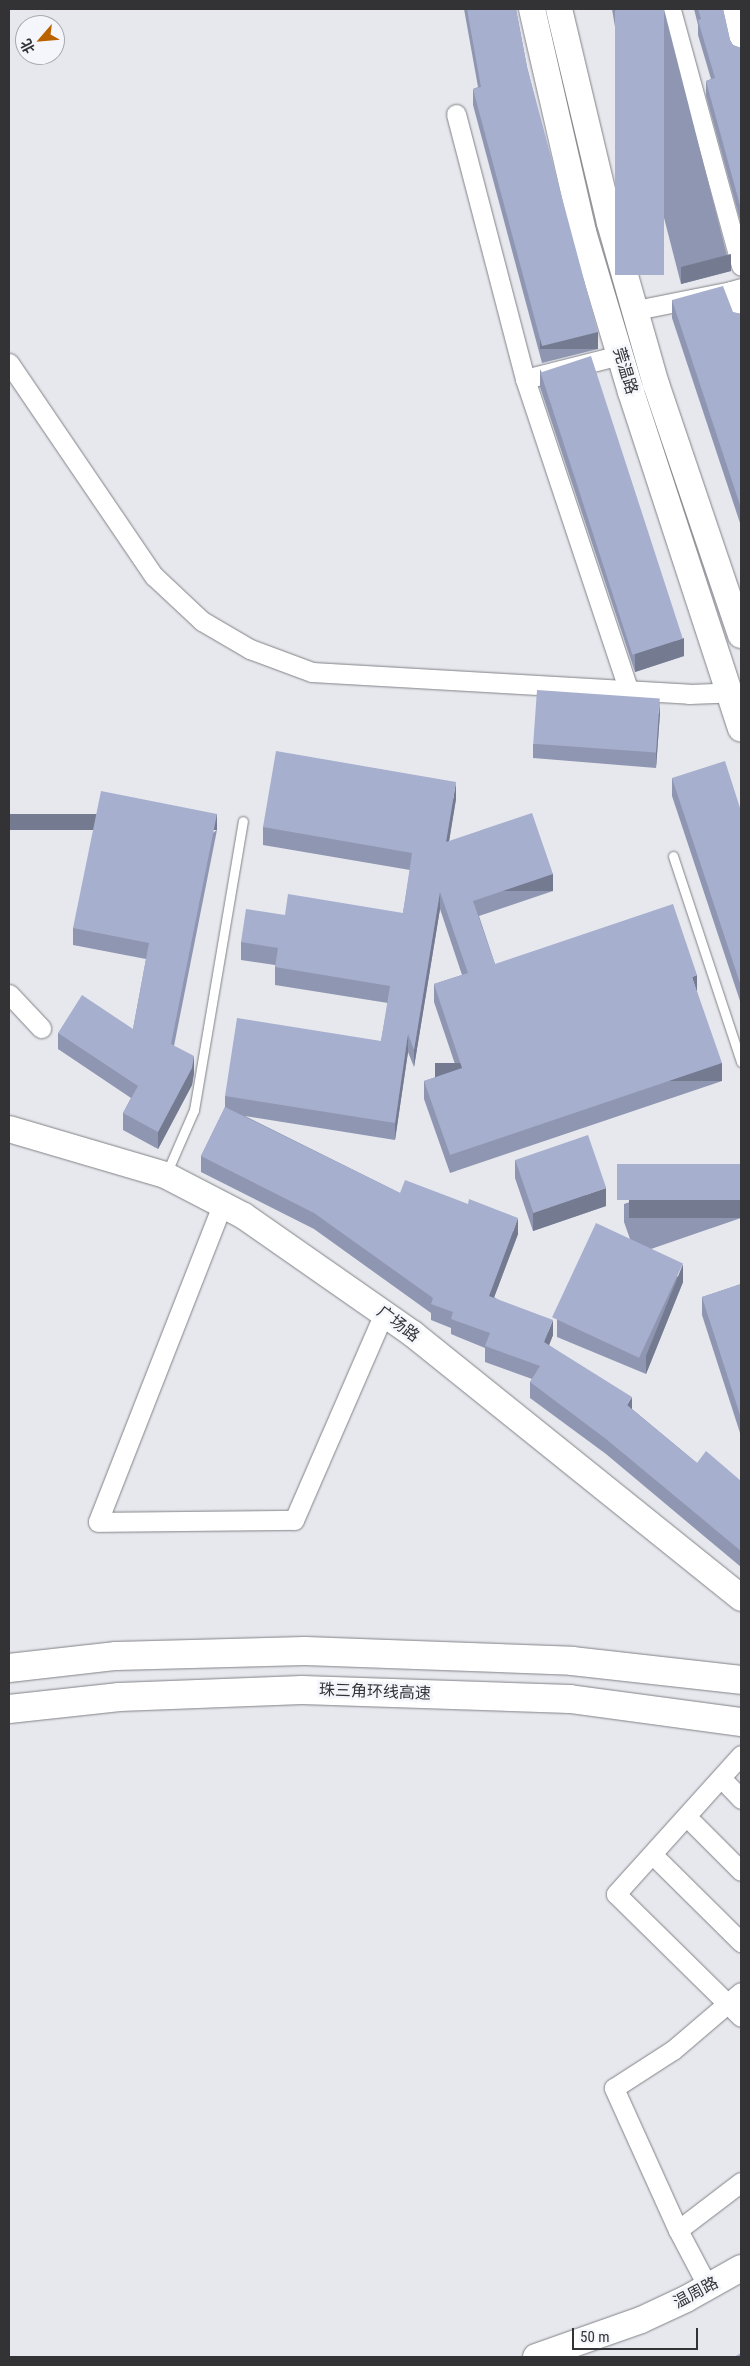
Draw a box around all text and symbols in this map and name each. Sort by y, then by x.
north arrow [15,15,65,65]
text: 北 [17,36,38,56]
street label: 莞温路 [609,345,641,397]
street label: 广场路 [373,1302,423,1346]
street label: 珠三角环线高速 [319,1680,431,1704]
street label: 温周路 [670,2273,722,2313]
scale bar [575,2318,701,2350]
text: 50 m [580,2328,610,2346]

